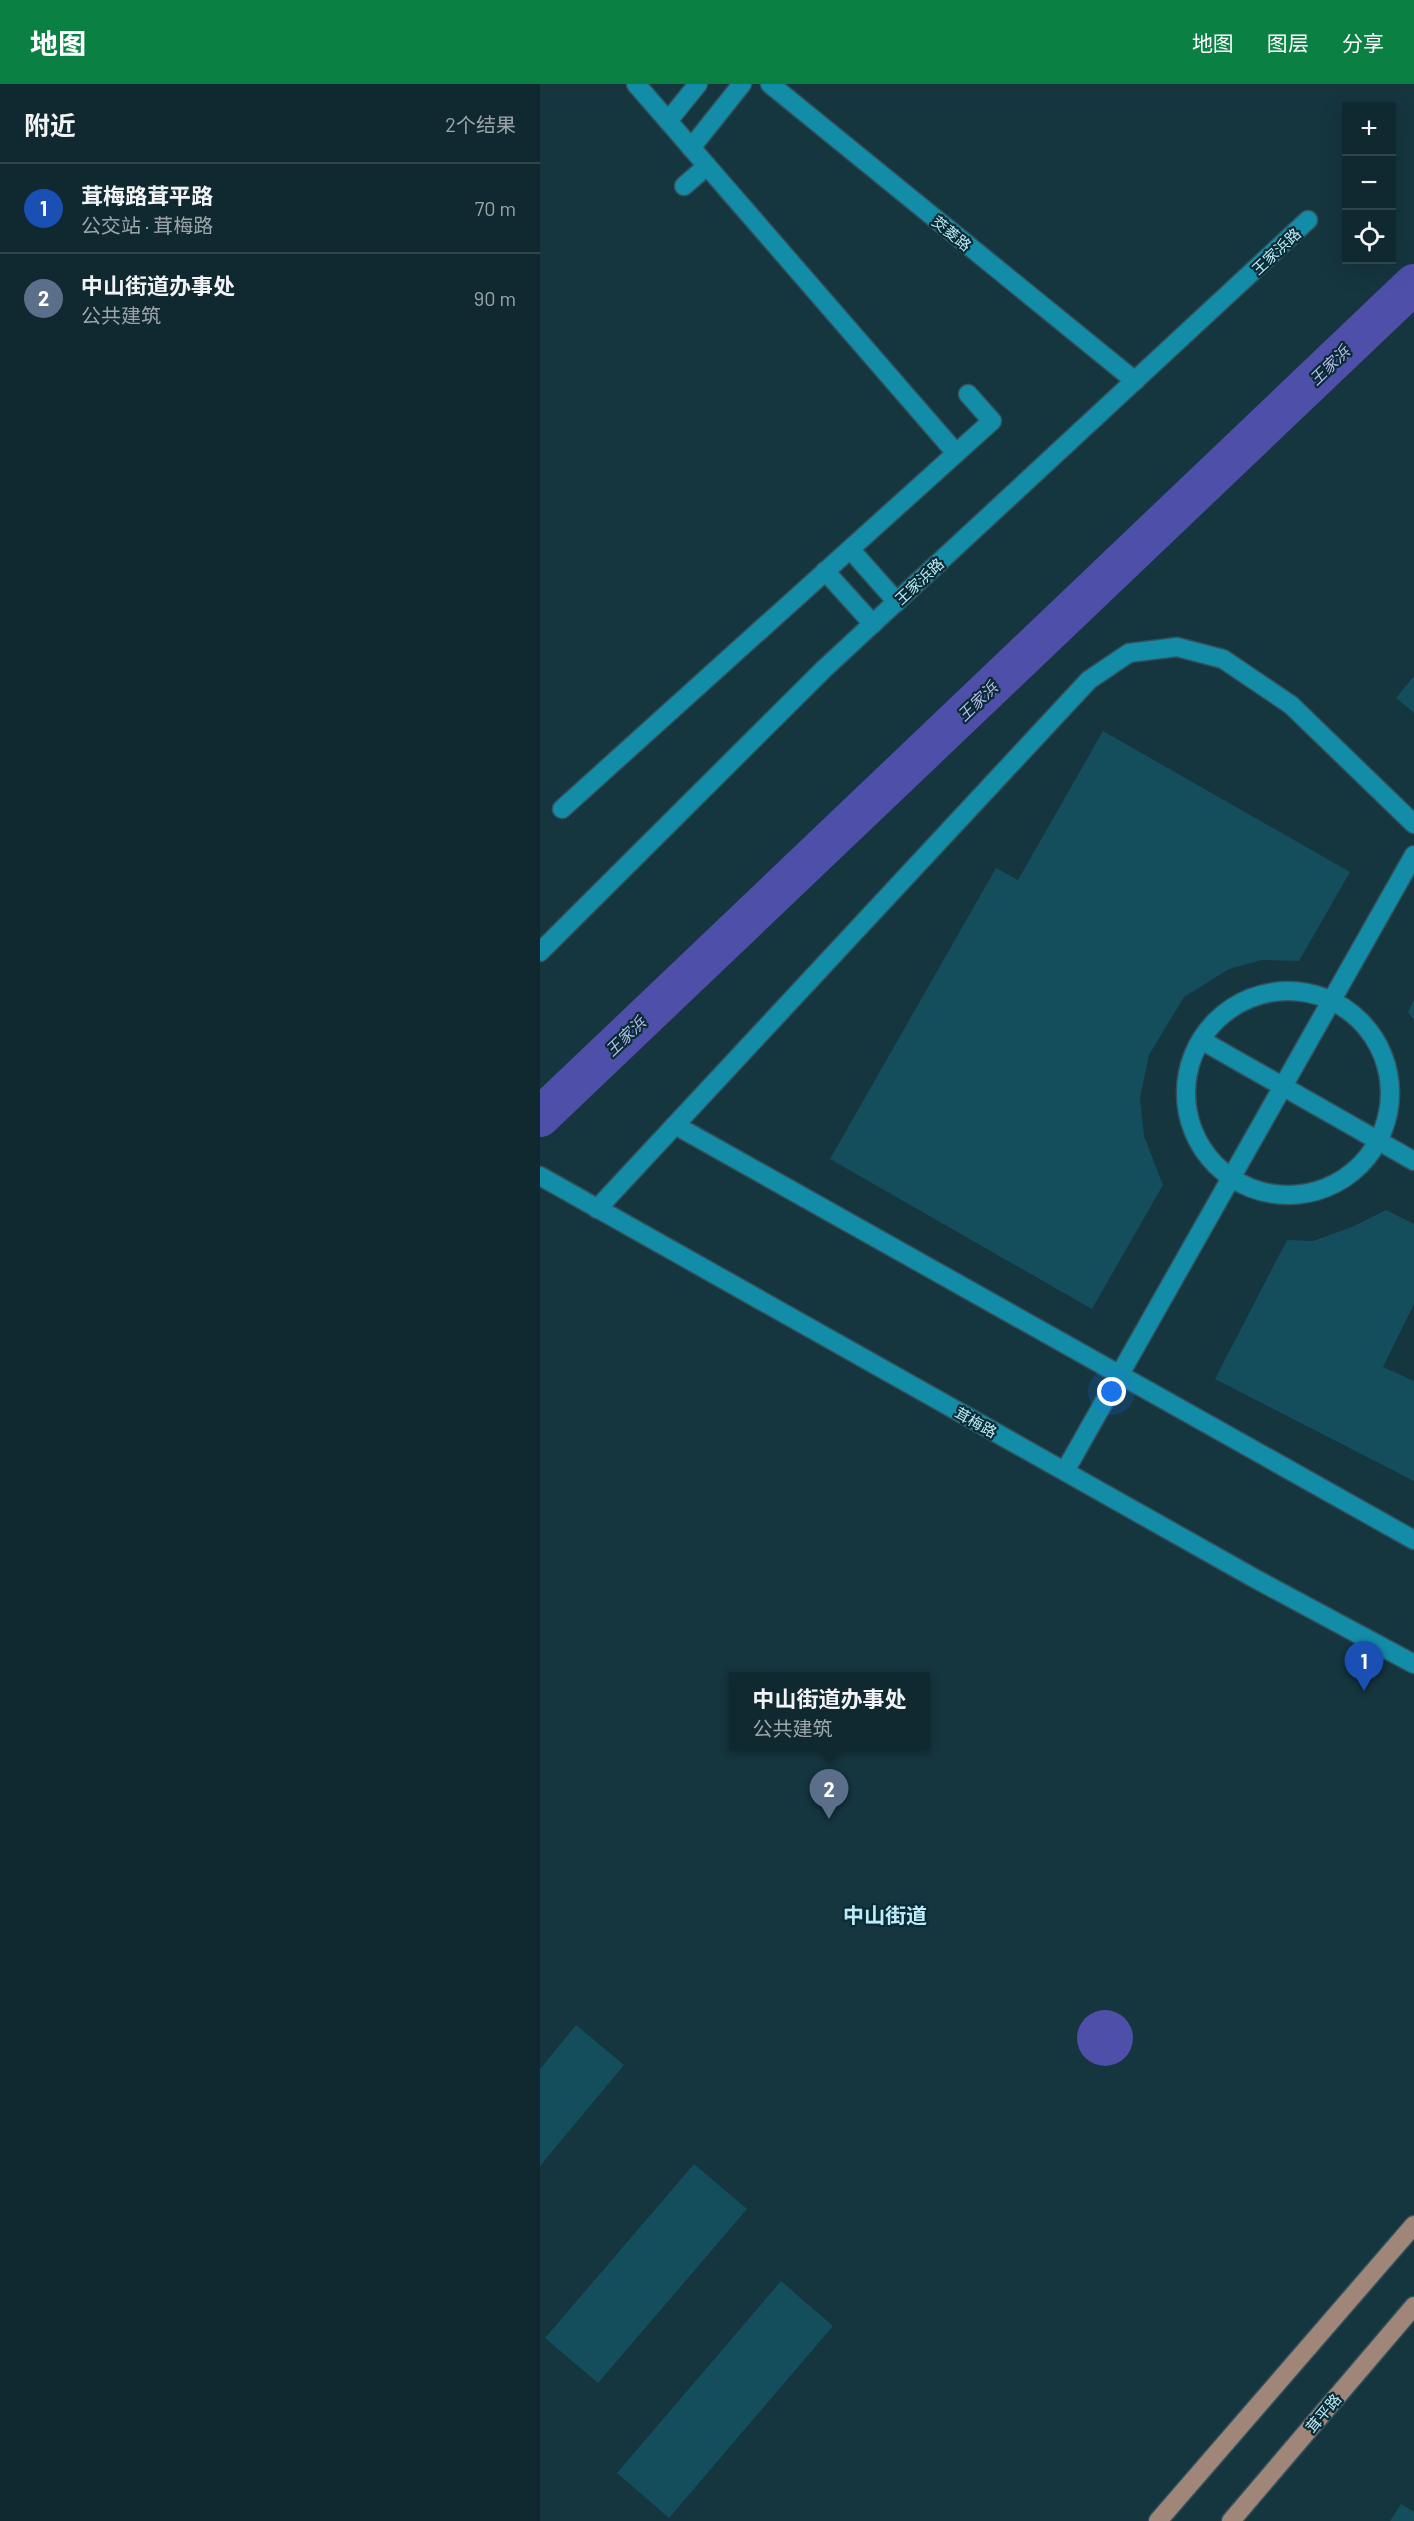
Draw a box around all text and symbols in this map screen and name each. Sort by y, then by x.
text: 地图 [30,26,86,60]
text: 地图 [1192,30,1234,55]
text: 图层 [1267,30,1309,55]
text: 分享 [1342,30,1384,55]
map controls [1342,102,1396,264]
button: + [1342,102,1396,156]
text: 附近 [24,109,76,140]
text: 2个结果 [445,112,516,136]
button: − [1342,156,1396,210]
text: 茸梅路茸平路 [81,182,213,208]
text: 1 [40,196,47,220]
text: 70 m [475,196,516,220]
button: locate [1342,210,1396,264]
street label: 茭菱路 [929,212,975,254]
text: 公交站 · 茸梅路 [81,213,213,237]
street label: 王家浜路 [1248,224,1304,278]
text: 中山街道办事处 [81,272,235,298]
text: 2 [38,286,49,310]
text: 90 m [474,286,516,310]
text: 公共建筑 [81,303,161,327]
water label: 王家浜 [1305,340,1354,389]
street label: 王家浜路 [891,554,947,608]
water label: 王家浜 [953,676,1002,725]
water label: 王家浜 [601,1011,650,1060]
your location [1097,1377,1126,1406]
street label: 茸梅路 [952,1403,1000,1441]
pin: 1 [1344,1642,1384,1691]
popup [729,1672,930,1750]
text: 中山街道办事处 [752,1685,907,1711]
text: 公共建筑 [752,1716,832,1740]
pin: 2 [810,1770,848,1819]
district label: 中山街道 [843,1902,927,1927]
street label: 茸平路 [1302,2390,1344,2436]

